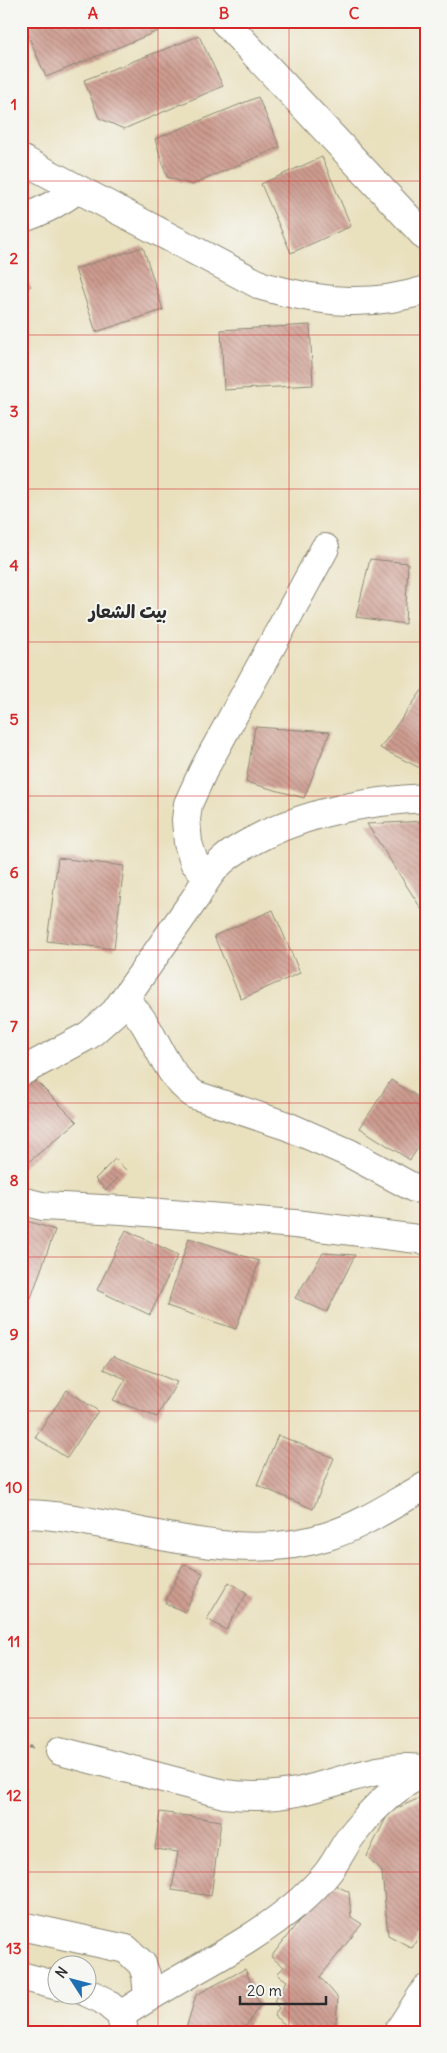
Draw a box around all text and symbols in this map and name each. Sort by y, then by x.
text: A [88,3,98,23]
text: B [219,3,230,23]
text: C [349,3,360,23]
text: 1 [11,94,17,114]
text: 2 [10,248,19,268]
text: 3 [9,401,19,421]
text: 4 [9,555,19,575]
district label: بيت الشعار [87,600,167,623]
text: 5 [9,709,19,729]
text: 6 [9,862,19,882]
text: 7 [10,1016,18,1036]
text: 8 [9,1170,19,1190]
text: 9 [9,1324,19,1344]
text: 10 [6,1477,22,1497]
text: 11 [8,1631,20,1651]
text: 12 [6,1785,22,1805]
text: 13 [6,1938,22,1958]
north arrow [48,1956,98,2006]
text: N [51,1963,72,1982]
scale bar [240,1973,326,2005]
text: 20 m [247,1981,282,2000]

